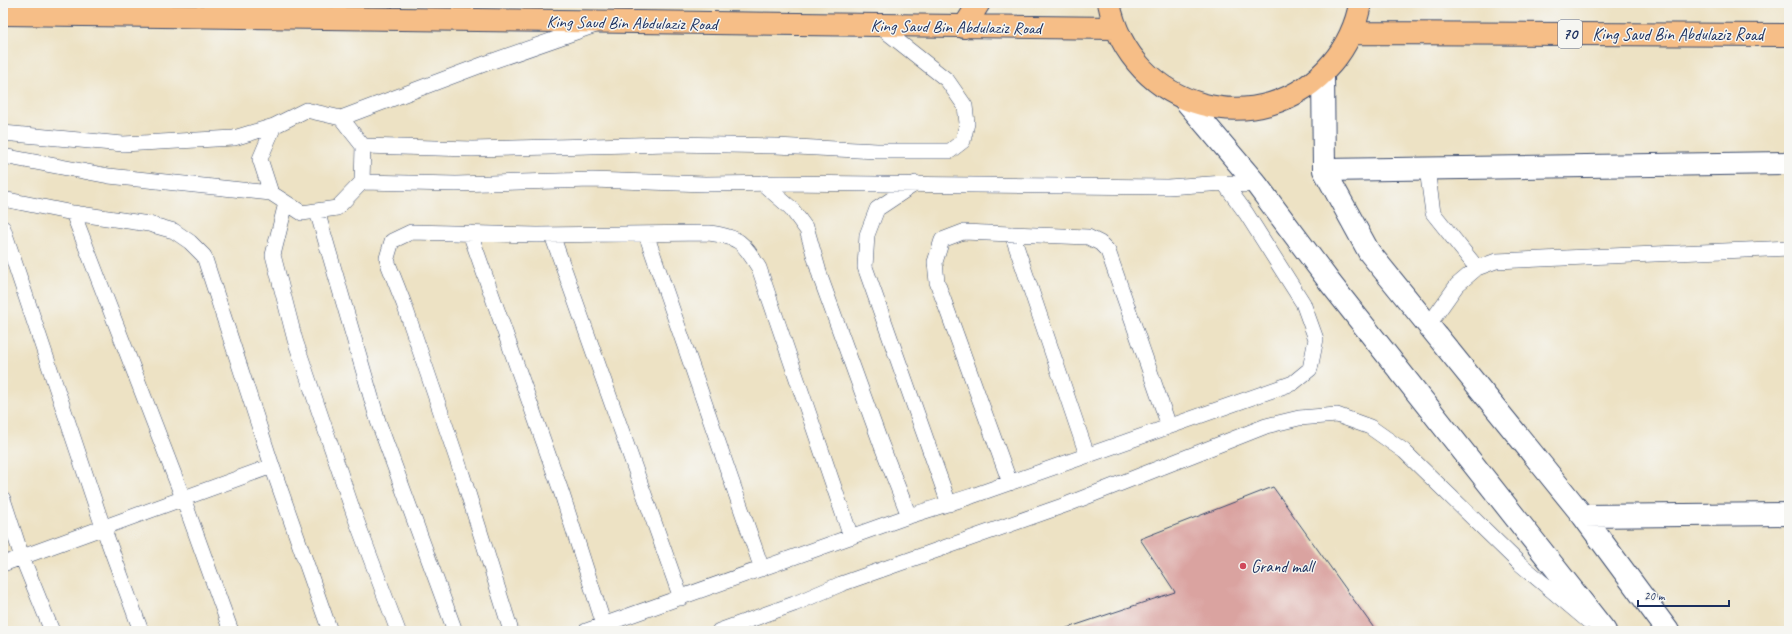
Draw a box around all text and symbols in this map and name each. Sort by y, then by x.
street label: King Saud Bin Abdulaziz Road [546,11,720,35]
street label: King Saud Bin Abdulaziz Road [870,15,1044,39]
road number: 70 [1558,20,1582,48]
street label: King Saud Bin Abdulaziz Road [1593,24,1766,45]
place label: Grand mall [1251,556,1316,577]
marker: Grand mall [1238,561,1248,571]
scale bar [1638,582,1729,608]
text: 20 m [1644,588,1666,604]

